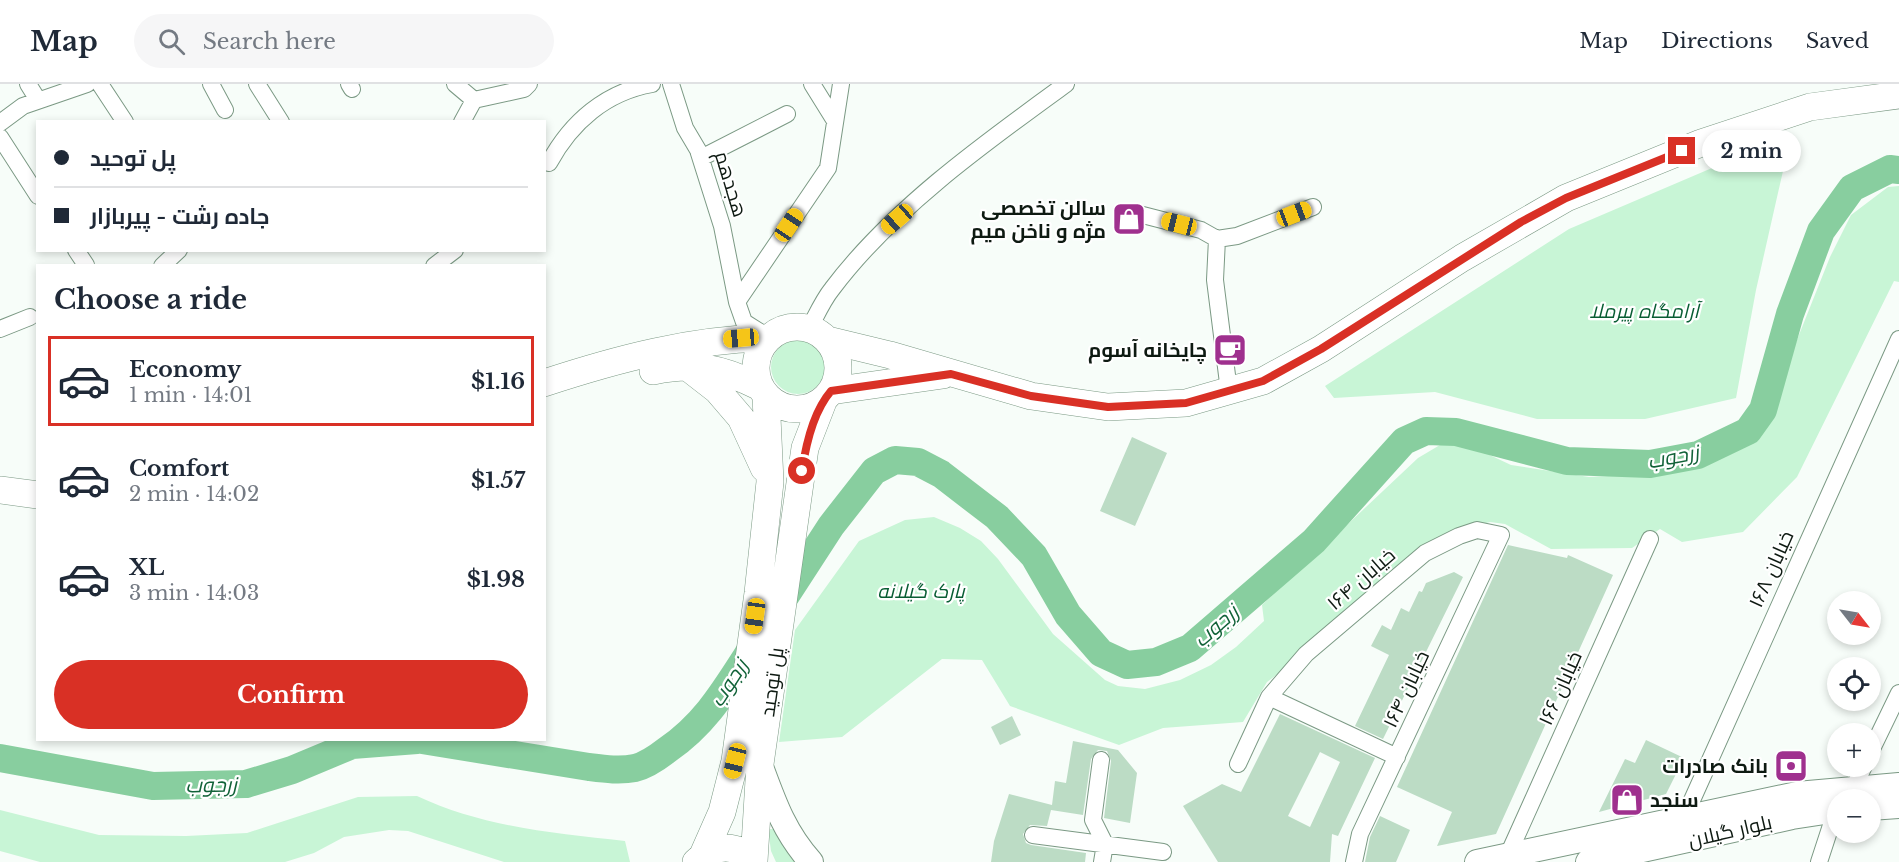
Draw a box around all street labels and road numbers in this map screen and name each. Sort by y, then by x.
street label: هجدهم [708,148,752,221]
street label: خیابان ۱۶۸ [1743,527,1799,611]
street label: خیابان ۱۶۴ [1322,543,1401,616]
street label: پل توحید [755,645,790,718]
street label: ۱۶۴ خیابان [1378,647,1435,732]
street label: خیابان ۱۶۶ [1533,647,1588,729]
street label: بلوار گیلان [1686,810,1775,853]

